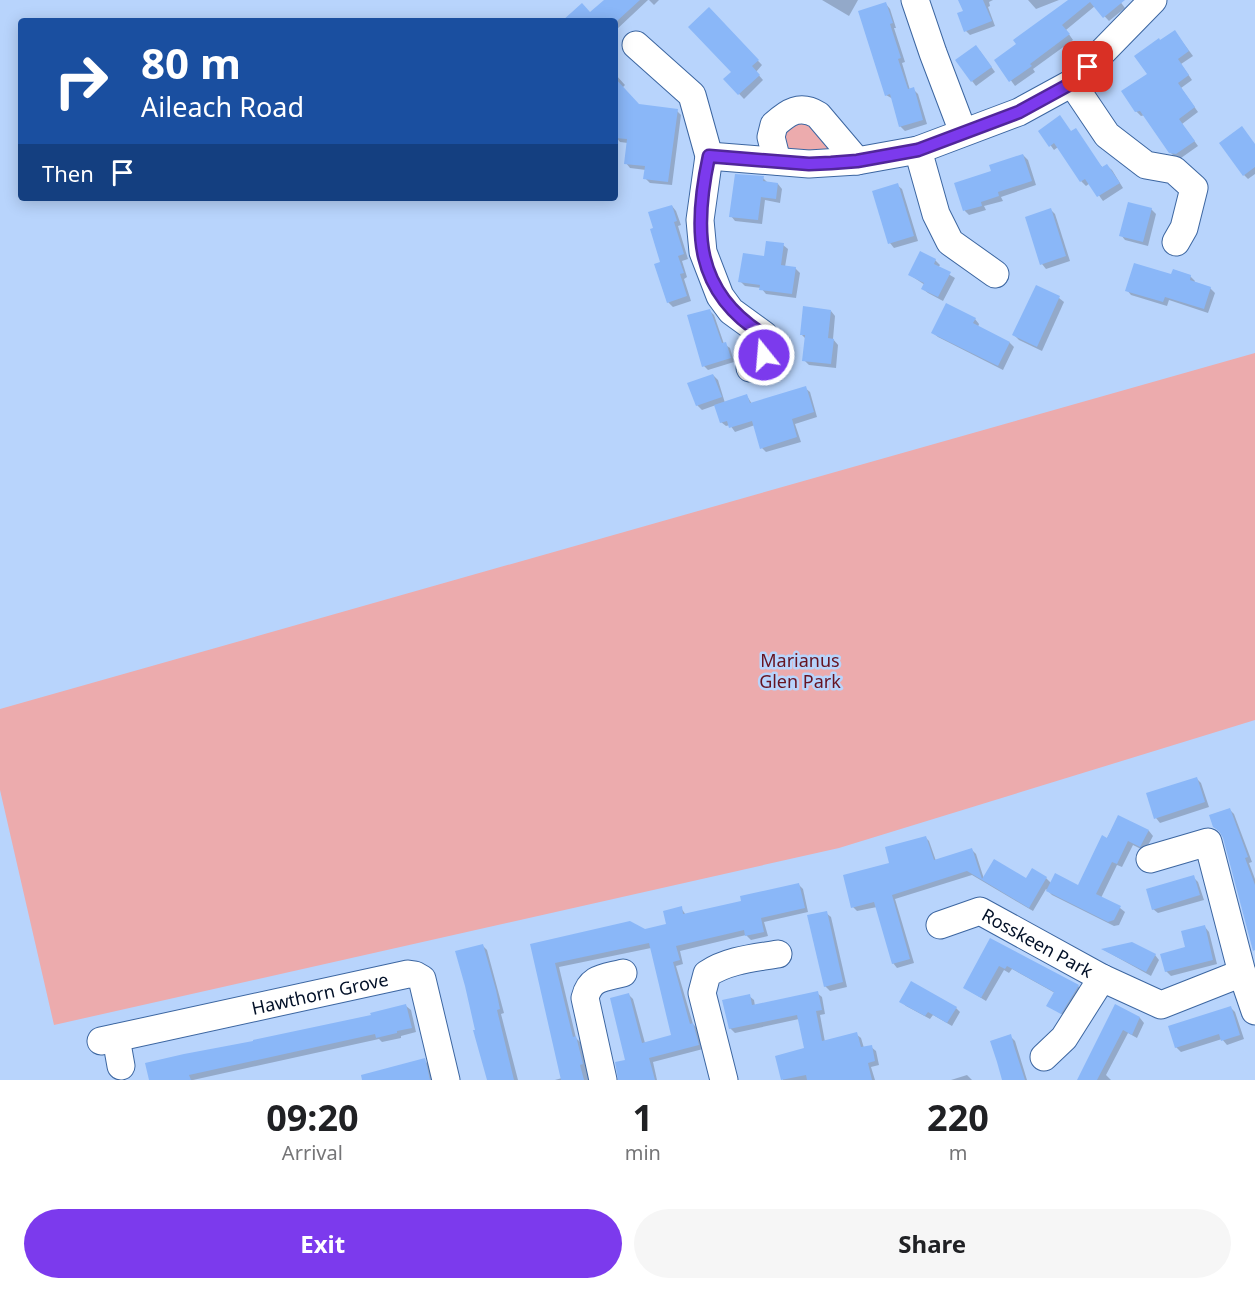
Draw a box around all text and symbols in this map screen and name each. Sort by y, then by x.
text: 80 m [141,34,241,91]
pin [1062,41,1113,92]
icon: right [42,42,120,120]
icon: arrive [1071,50,1104,83]
text: Aileach Road [141,88,304,125]
icon: arrive [106,156,139,189]
text: Then [42,158,94,188]
position arrow [732,323,796,387]
park label: Marianus Glen Park [759,648,841,693]
street label: Rosskeen Park [978,902,1098,983]
street label: Hawthorn Grove [249,967,391,1020]
text: 09:20 [266,1093,359,1142]
text: 1 [633,1093,653,1142]
text: 220 [927,1093,989,1142]
text: Arrival [282,1139,343,1166]
text: min [625,1139,661,1166]
text: m [949,1139,967,1166]
button: Exit [24,1209,622,1278]
button: Share [634,1209,1231,1278]

